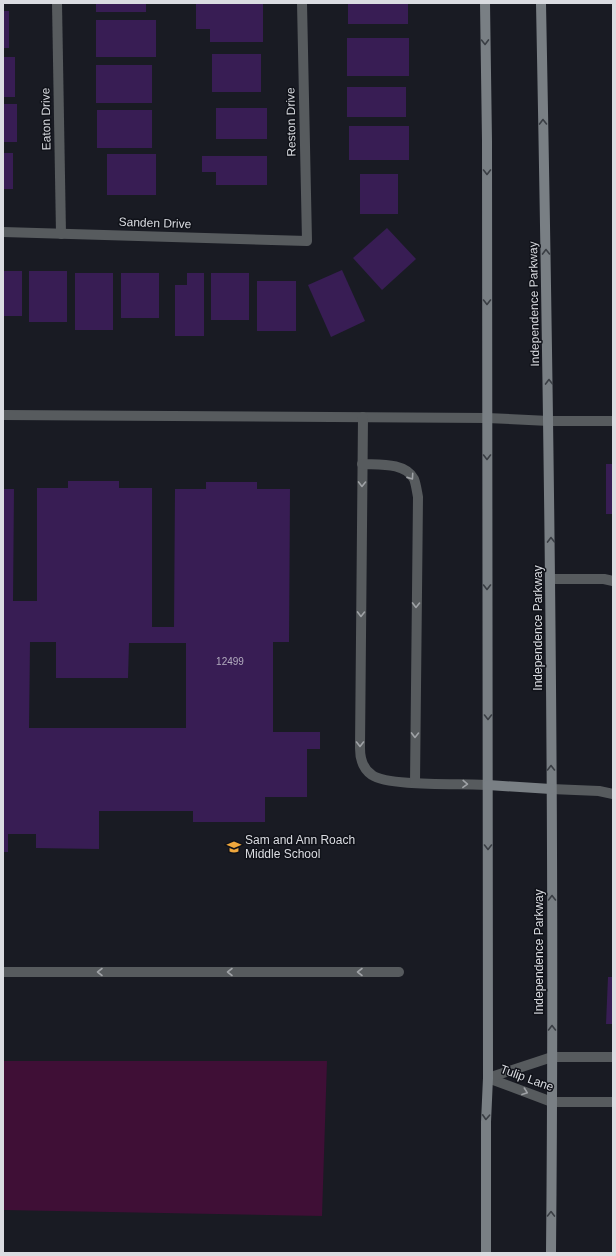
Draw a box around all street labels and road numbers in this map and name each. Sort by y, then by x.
street label: Eaton Drive [38,87,54,150]
street label: Reston Drive [283,87,299,157]
street label: Sanden Drive [118,215,192,231]
street label: Independence Parkway [526,241,542,367]
street label: Independence Parkway [531,565,545,691]
street label: Independence Parkway [532,889,546,1015]
street label: Tulip Lane [498,1062,556,1094]

